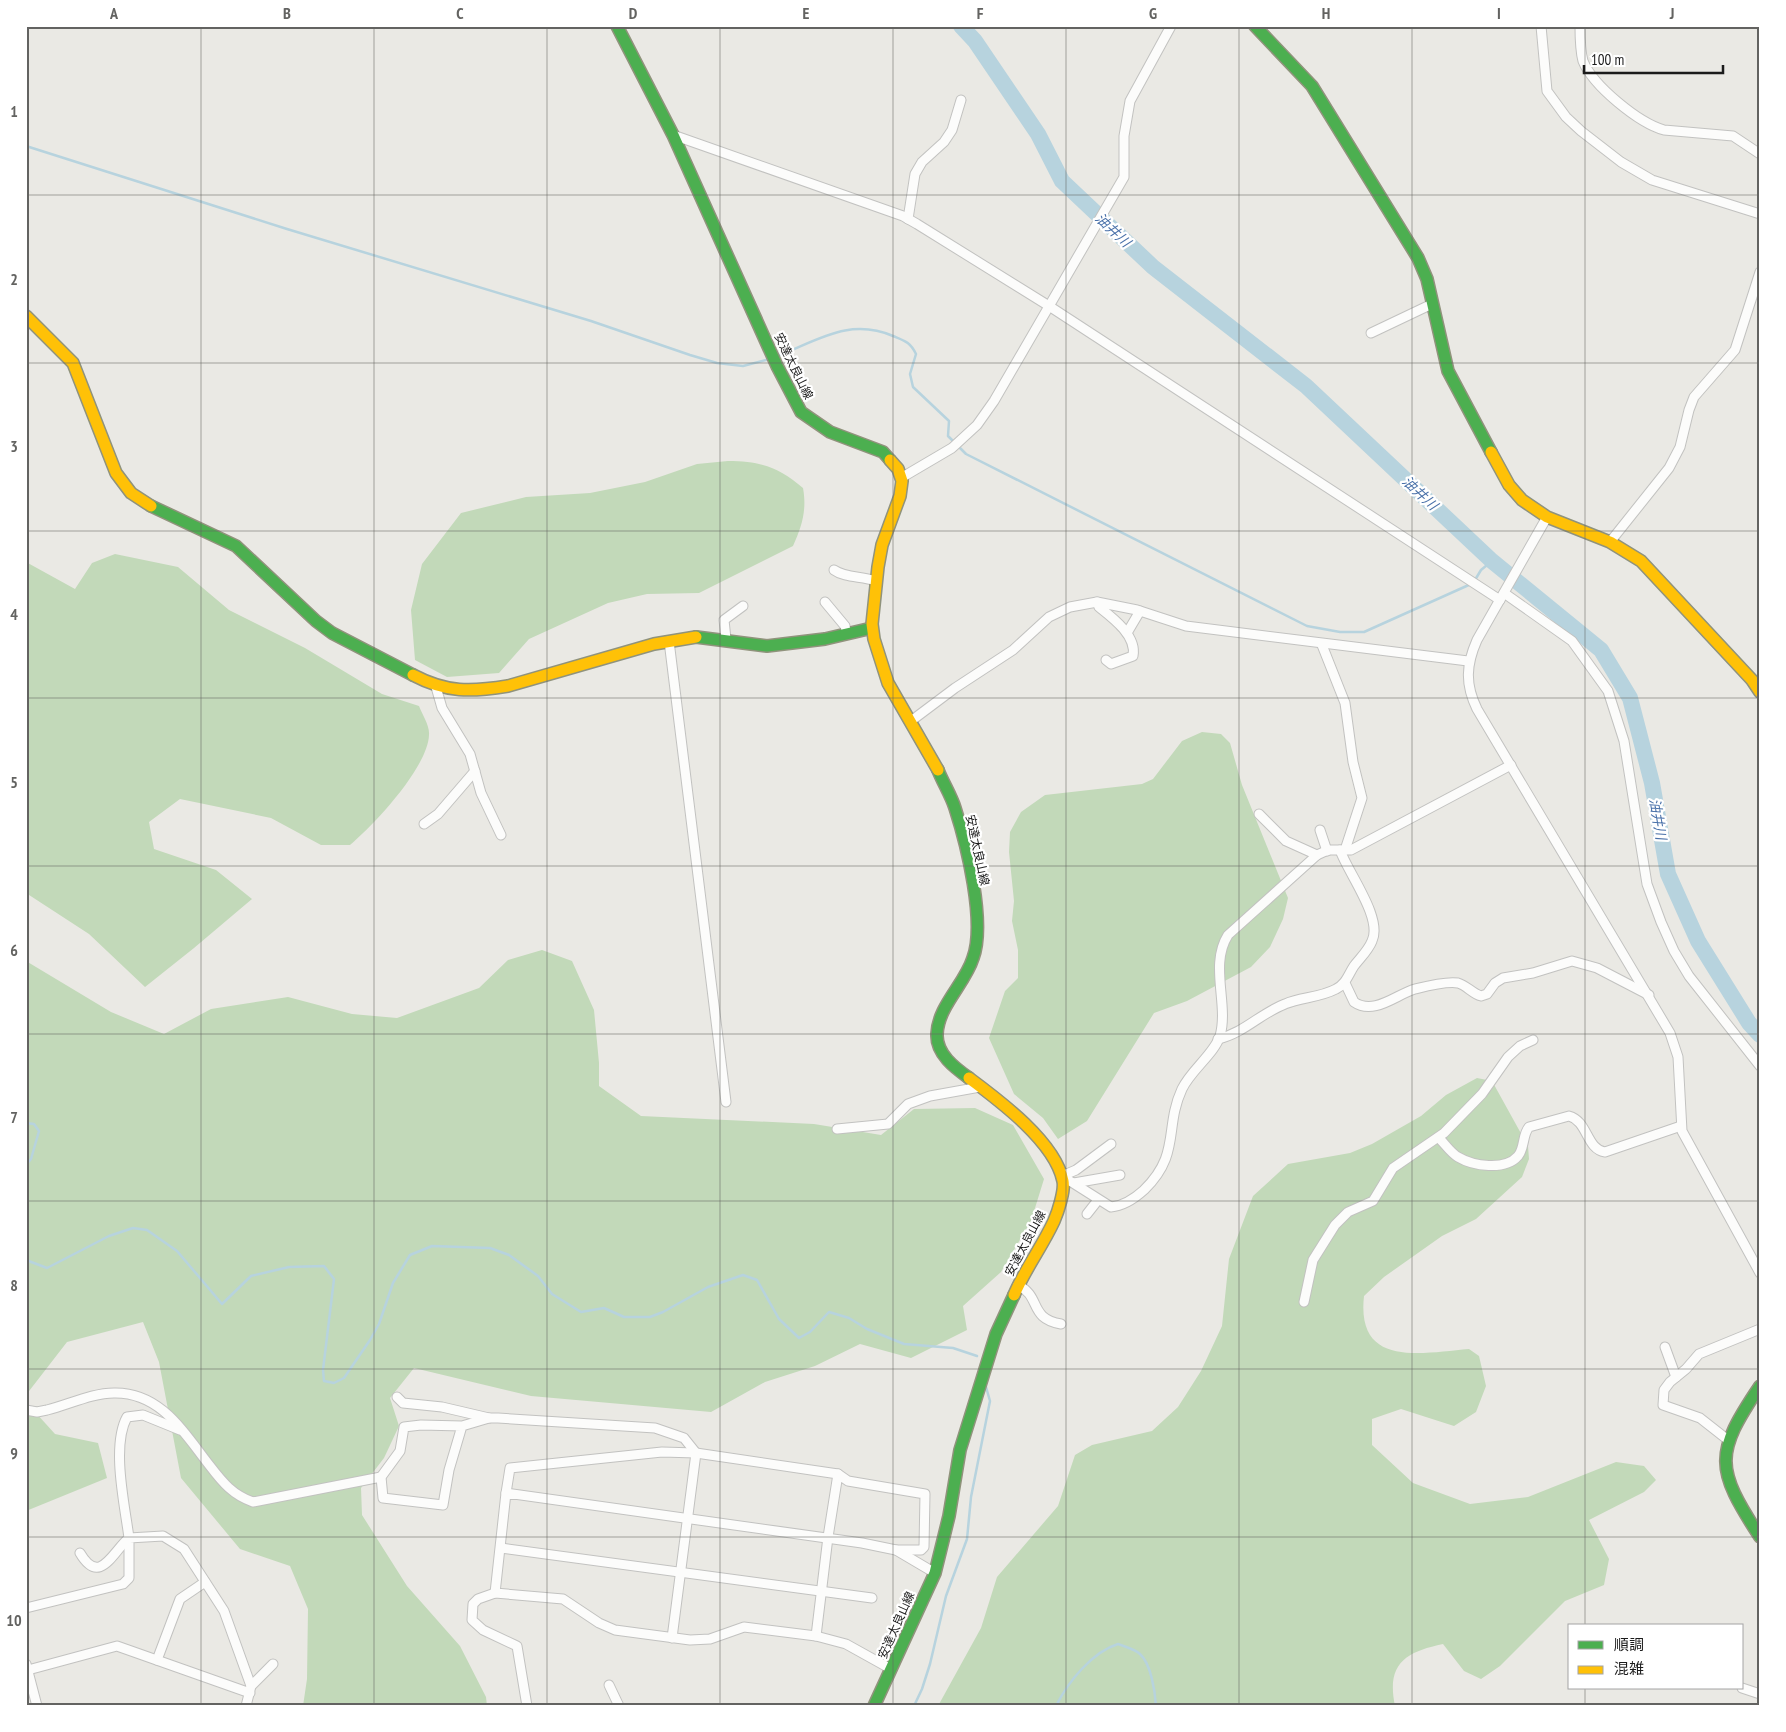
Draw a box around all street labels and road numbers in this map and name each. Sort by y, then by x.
street label: 安達太良山線 [771,330,817,402]
street label: 安達太良山線 [963,813,993,887]
street label: 安達太良山線 [1001,1208,1049,1278]
street label: 安達太良山線 [875,1589,917,1661]

